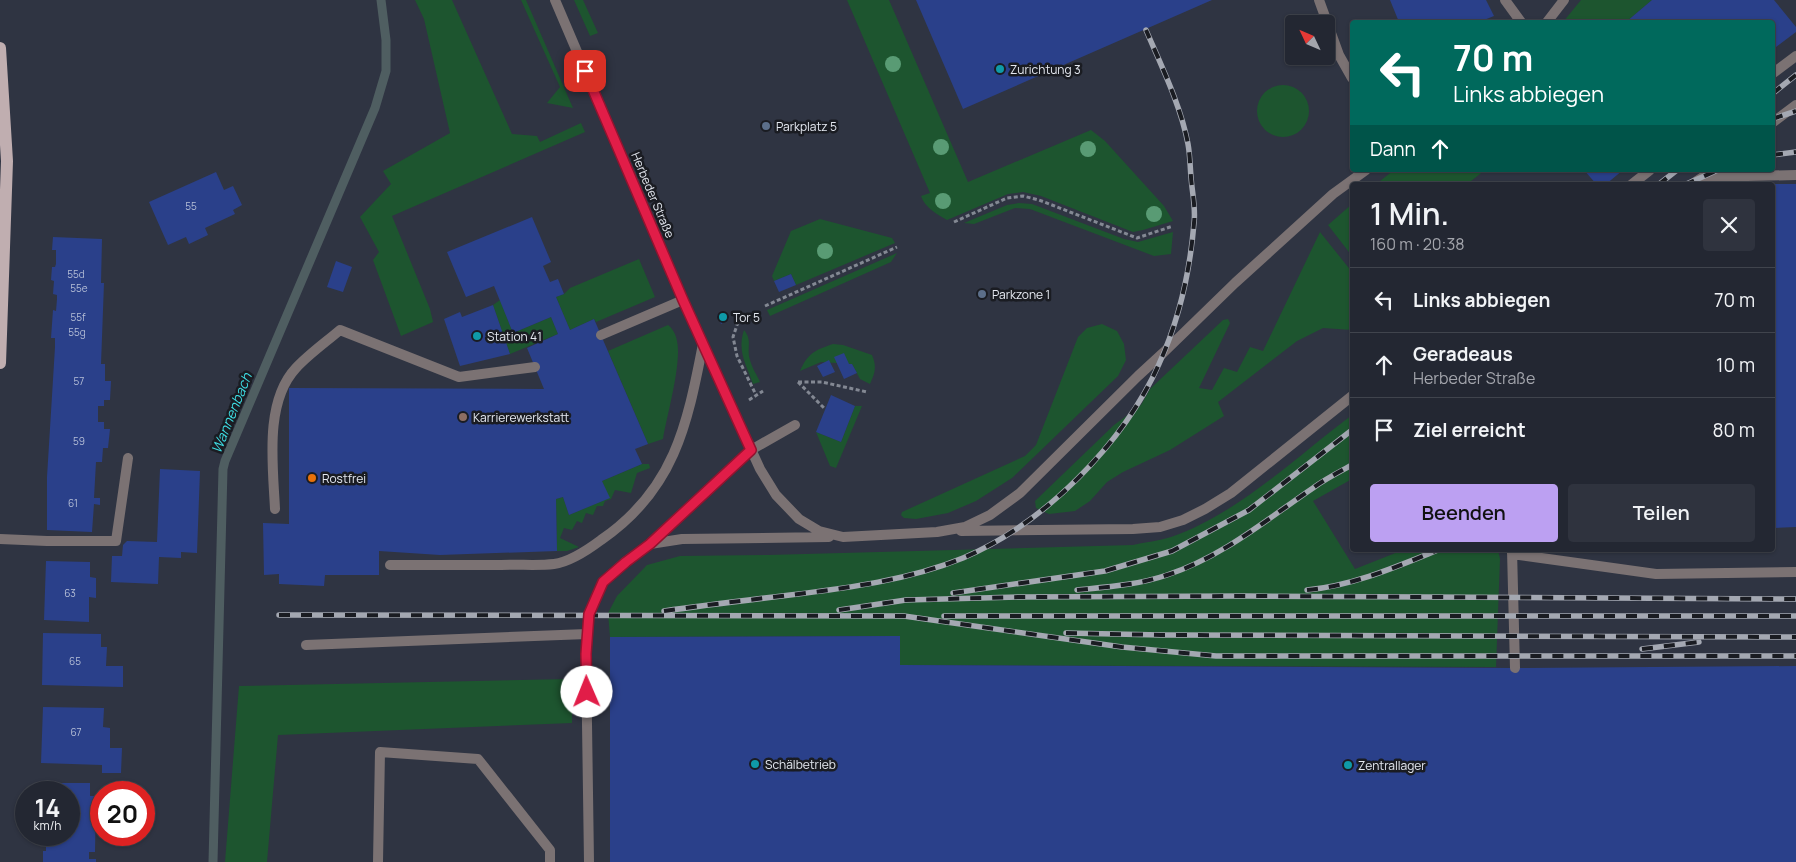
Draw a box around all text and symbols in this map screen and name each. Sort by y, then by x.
north arrow [1285,15,1335,65]
map controls [1285,15,1335,65]
text: 70 m [1453,34,1533,82]
icon: left [1370,40,1435,105]
pin [564,50,606,92]
icon: arrive [571,57,599,85]
place label: Zurichtung 3 [1010,61,1081,78]
marker: Zurichtung 3 [994,63,1006,75]
text: Links abbiegen [1453,79,1604,109]
place label: Parkplatz 5 [776,118,837,135]
marker: Parkplatz 5 [760,120,772,132]
icon: ahead [1426,135,1454,163]
text: Dann [1370,136,1416,162]
street label: Herbeder Straße [627,149,679,241]
text: 1 Min. [1370,193,1449,234]
house number: 55 [185,199,197,213]
button: close [1703,199,1755,251]
text: 160 m · 20:38 [1370,233,1465,255]
house number: 55d [67,267,85,281]
house number: 55e [70,281,88,295]
place label: Parkzone 1 [992,286,1050,303]
icon: left [1370,286,1398,314]
text: Links abbiegen [1413,287,1550,313]
text: 70 m [1714,287,1755,313]
marker: Parkzone 1 [976,288,988,300]
place label: Tor 5 [733,309,760,326]
house number: 55f [70,310,86,324]
marker: Tor 5 [717,311,729,323]
house number: 55g [68,325,86,339]
place label: Station 41 [487,328,542,345]
marker: Station 41 [471,330,483,342]
text: Geradeaus [1413,341,1513,367]
icon: ahead [1370,351,1398,379]
text: 10 m [1716,352,1755,378]
text: Herbeder Straße [1413,367,1535,389]
water label: Wannenbach [206,369,256,456]
house number: 57 [74,374,84,388]
place label: Karrierewerkstatt [473,409,569,426]
marker: Karrierewerkstatt [457,411,469,423]
icon: arrive [1370,416,1398,444]
text: Ziel erreicht [1413,417,1526,443]
text: 80 m [1712,417,1755,443]
house number: 59 [73,434,85,448]
place label: Rostfrei [322,470,366,487]
marker: Rostfrei [306,472,318,484]
button: Beenden [1370,484,1558,542]
button: Teilen [1568,484,1755,542]
house number: 61 [68,496,78,510]
house number: 63 [64,586,76,600]
house number: 65 [69,654,81,668]
position arrow [560,665,612,717]
house number: 67 [70,725,82,739]
place label: Schälbetrieb [765,756,836,773]
place label: Zentrallager [1358,757,1426,774]
marker: Schälbetrieb [749,758,761,770]
marker: Zentrallager [1342,759,1354,771]
speed limit sign: 20 [90,781,155,846]
text: 14 [34,790,61,825]
text: km/h [34,817,61,834]

